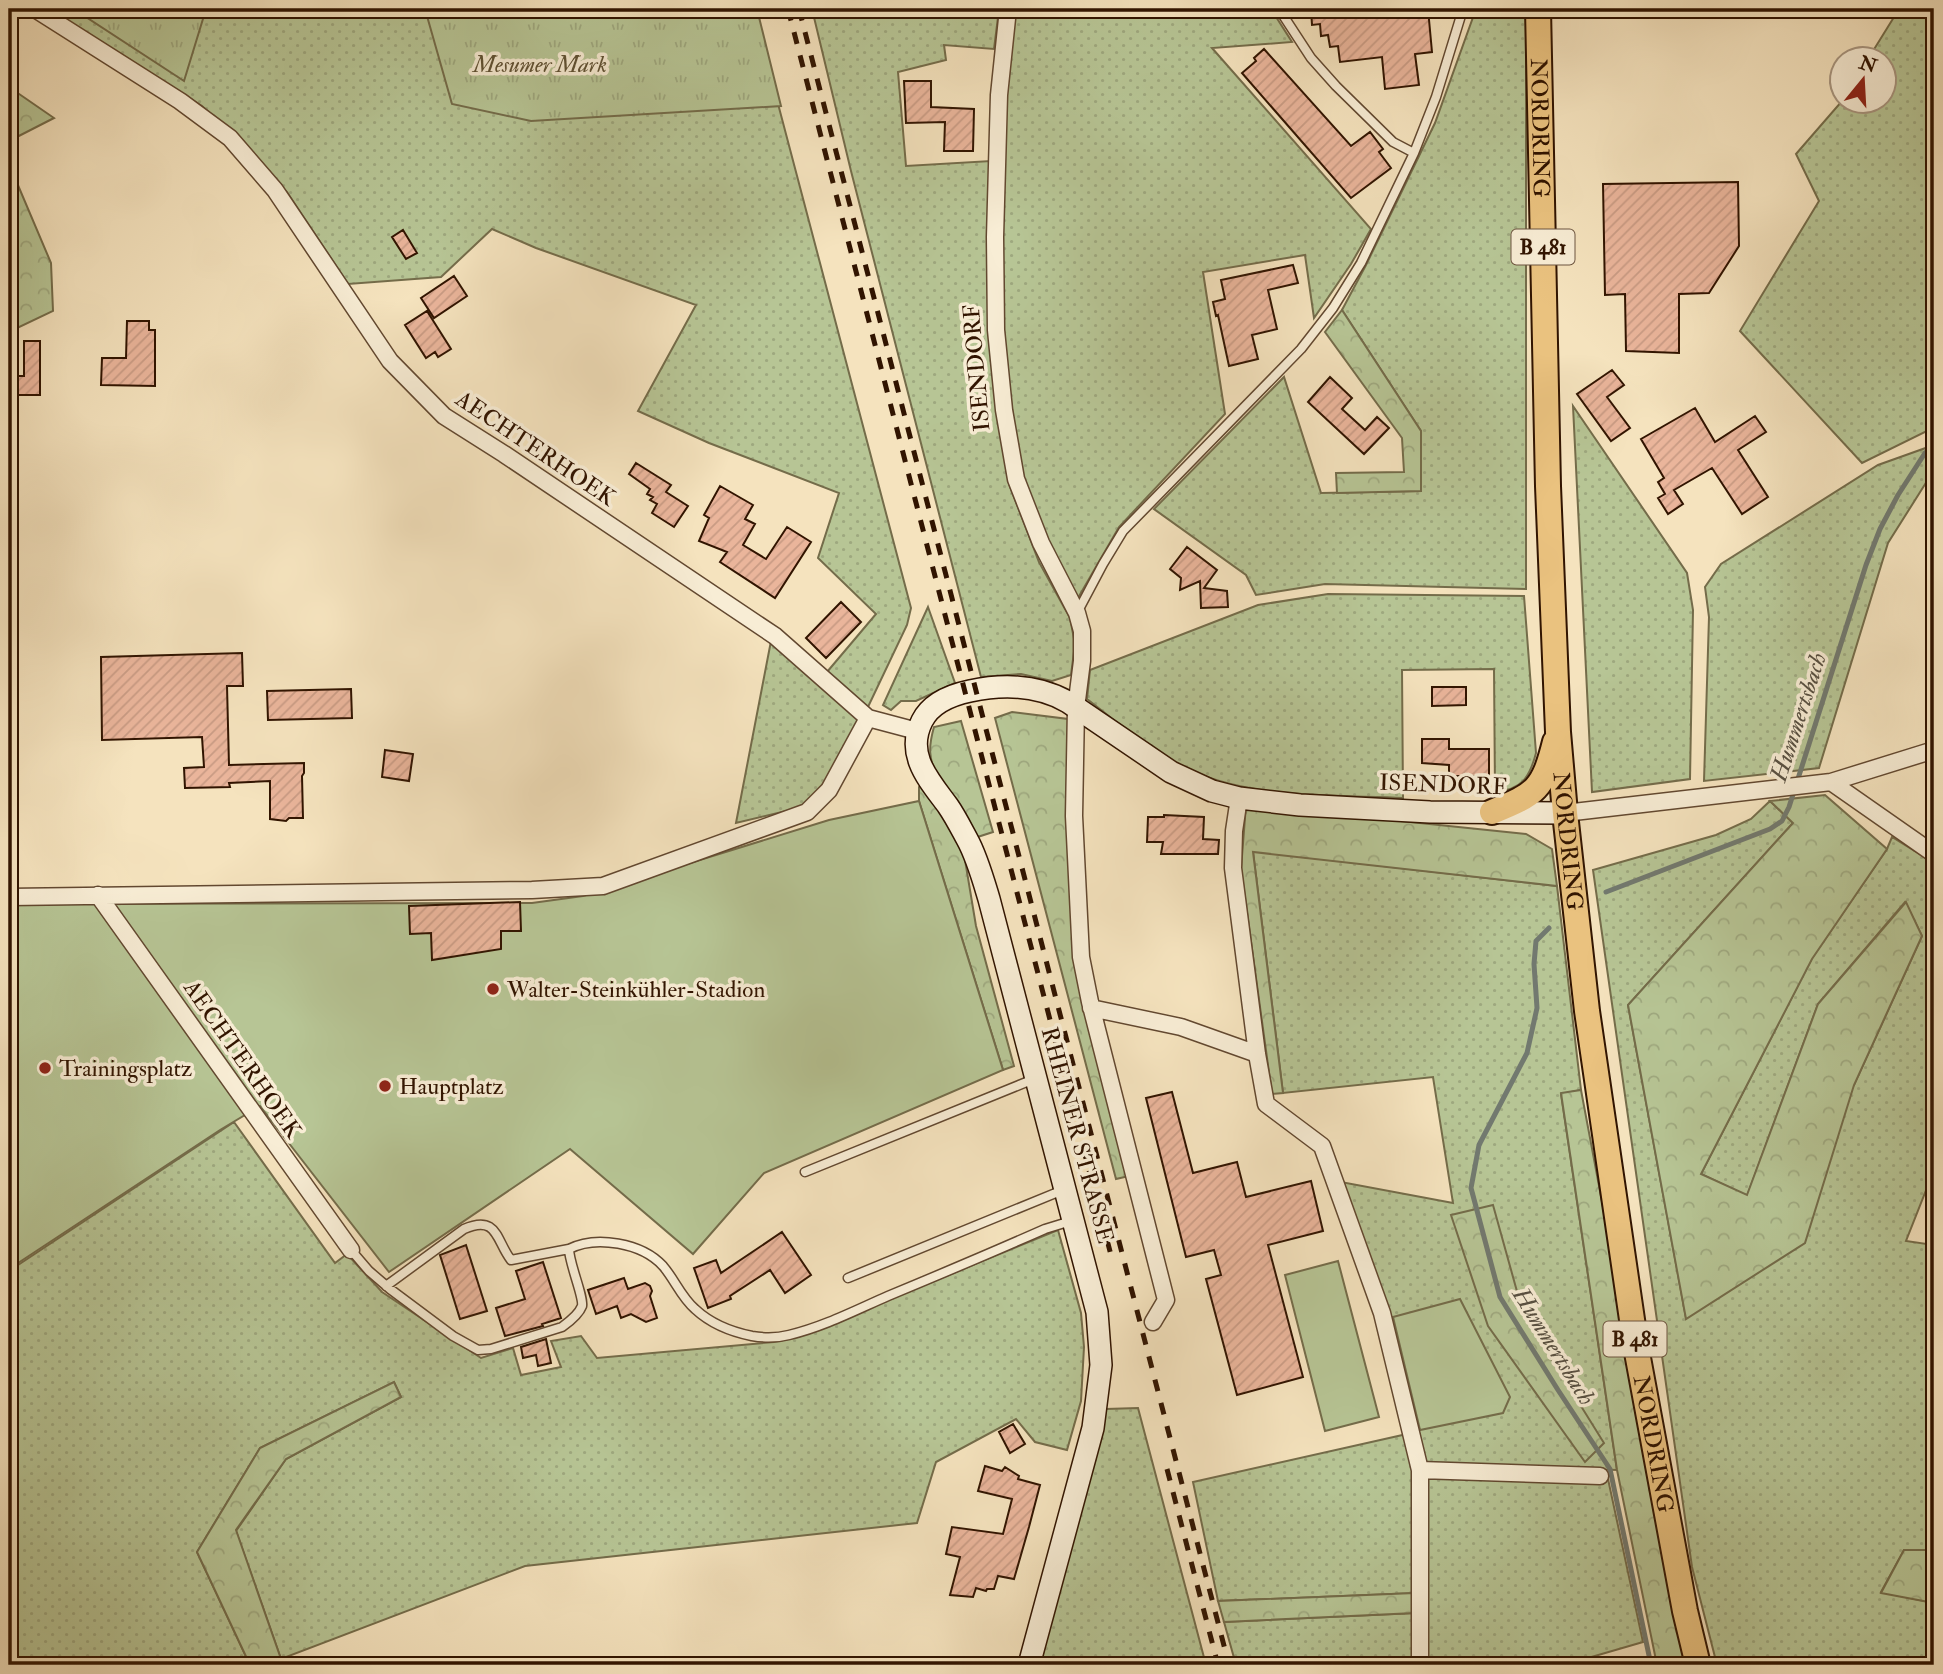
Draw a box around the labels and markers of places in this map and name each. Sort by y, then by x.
place label: Walter-Steinkühler-Stadion [506,975,765,1004]
marker: Walter-Steinkühler-Stadion [485,981,501,997]
place label: Trainingsplatz [59,1054,192,1084]
marker: Trainingsplatz [37,1060,53,1076]
place label: Hauptplatz [399,1072,504,1102]
marker: Hauptplatz [377,1078,393,1094]

